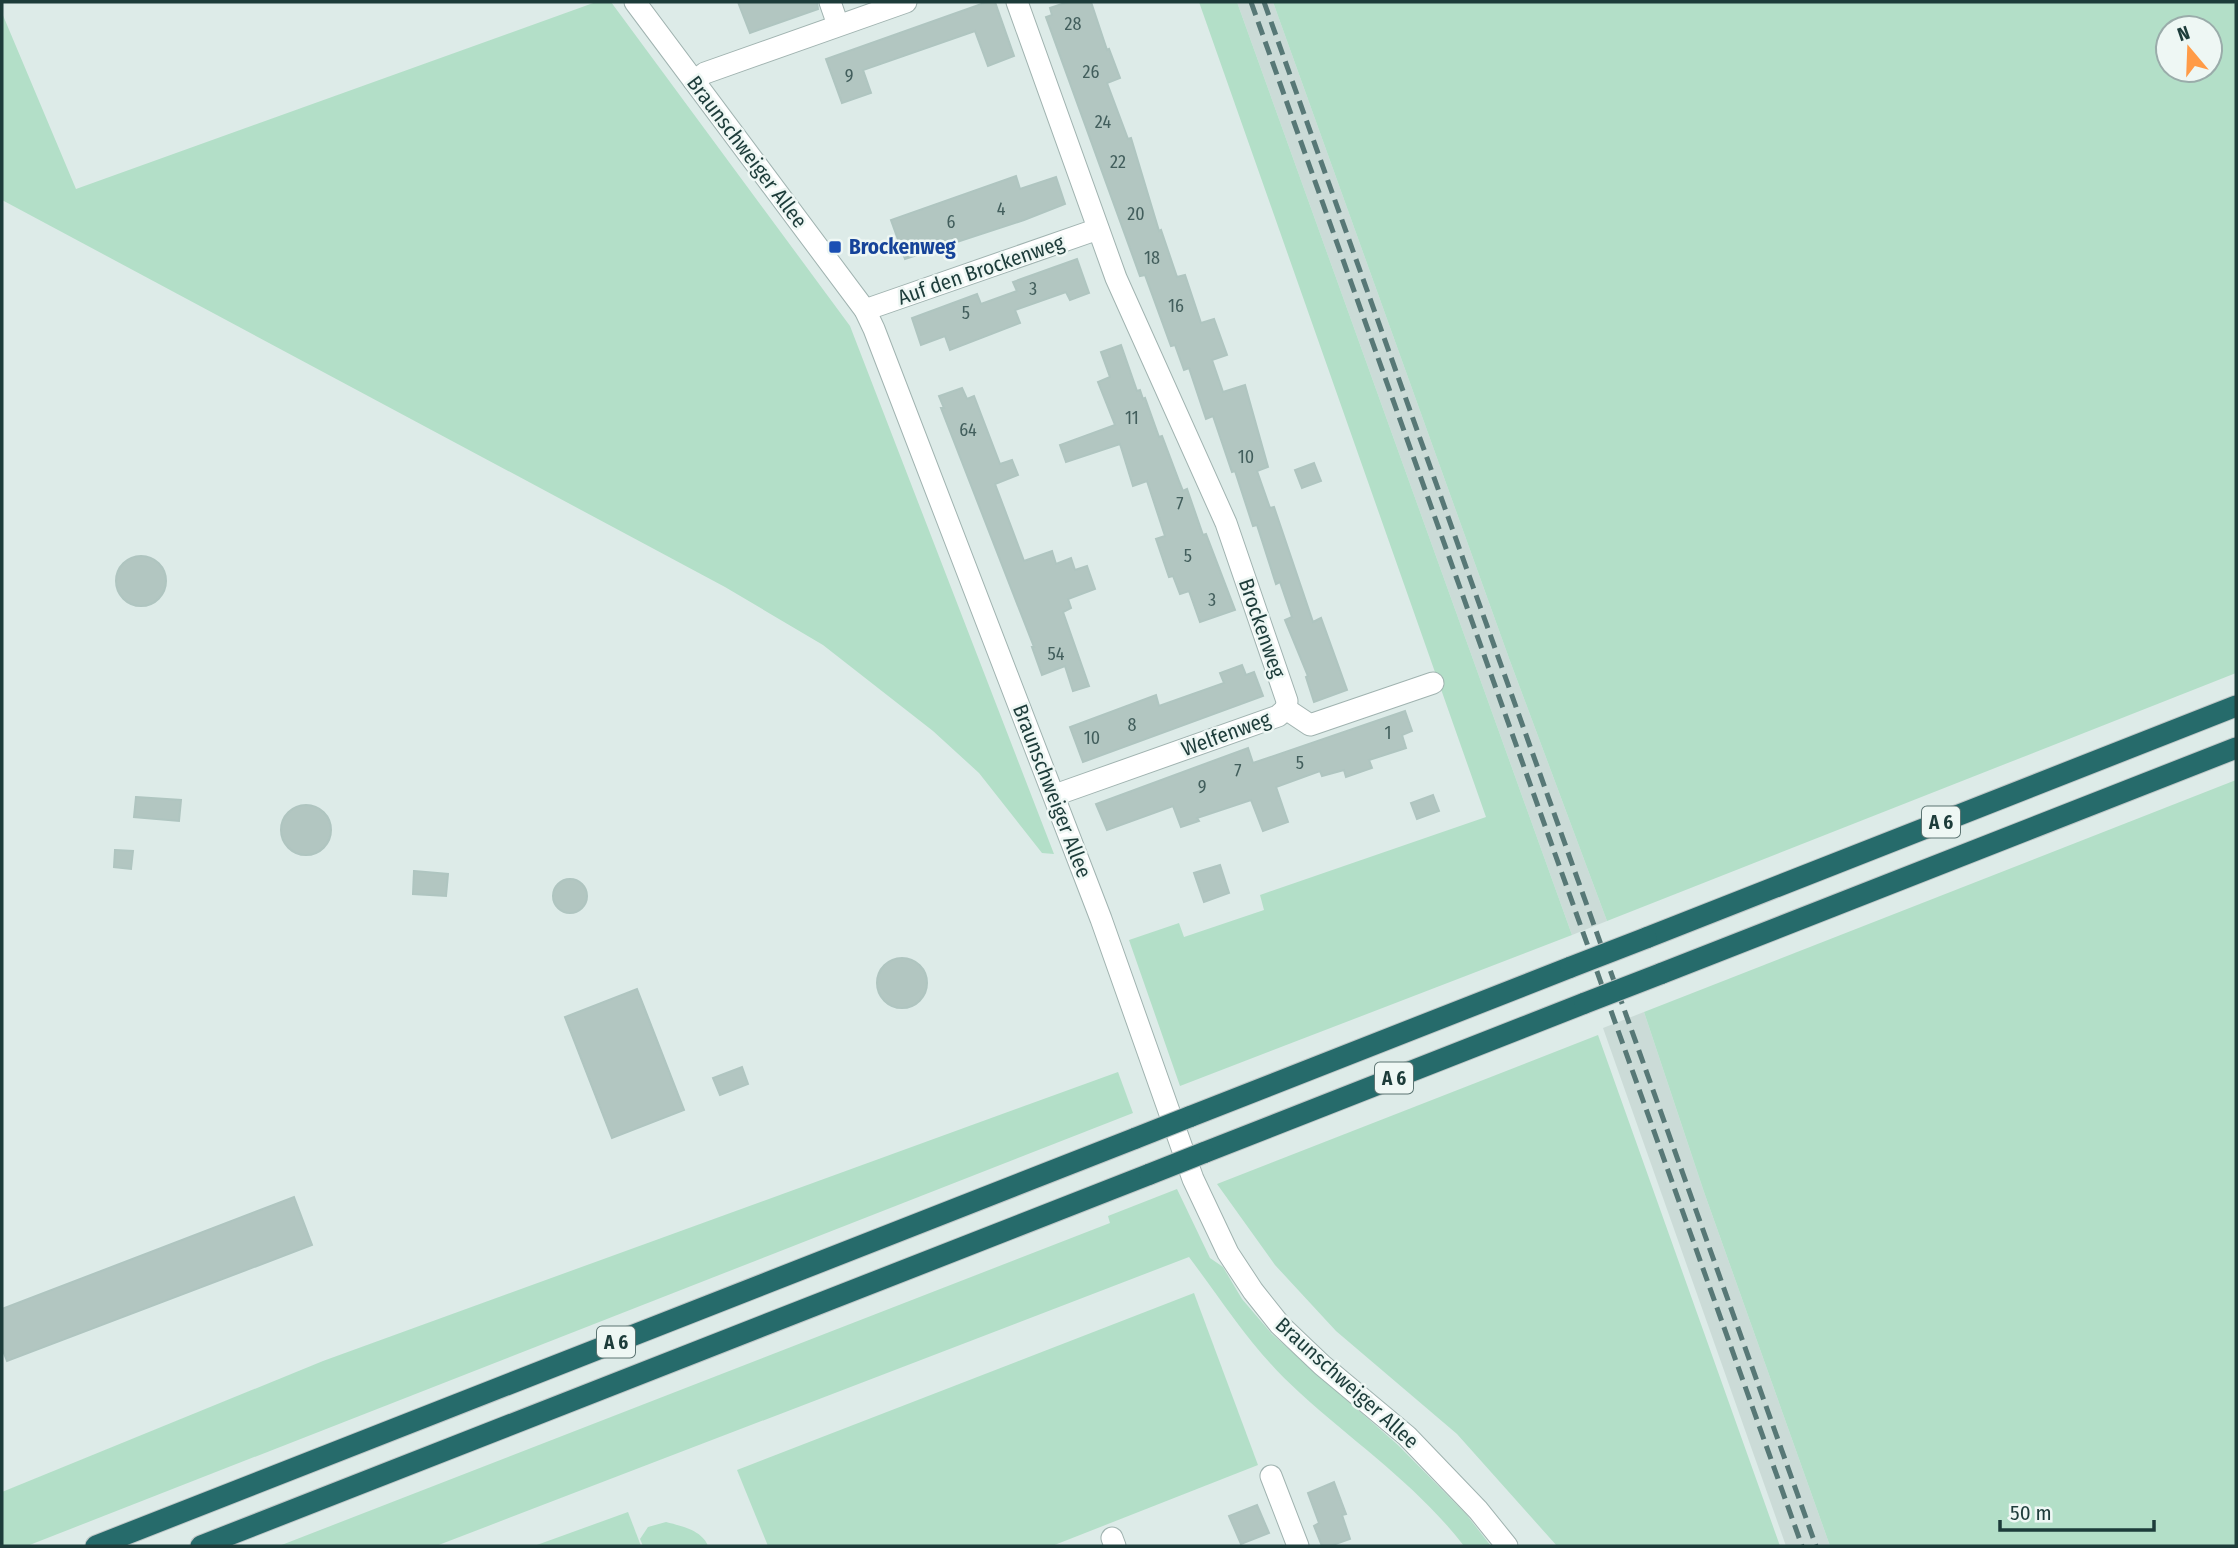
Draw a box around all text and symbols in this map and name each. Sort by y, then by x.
house number: 28 [1065,13,1081,35]
north arrow [2154,14,2224,84]
text: N [2174,21,2193,46]
house number: 26 [1083,61,1100,83]
house number: 9 [845,65,853,87]
street label: Braunschweiger Allee [681,71,813,233]
house number: 24 [1095,111,1111,133]
house number: 22 [1110,151,1126,173]
house number: 4 [997,198,1006,220]
house number: 20 [1127,203,1145,225]
house number: 6 [947,211,956,233]
street label: Auf den Brockenweg [894,229,1068,311]
place label: Brockenweg [849,234,956,260]
marker: Brockenweg [827,239,843,255]
house number: 18 [1144,247,1160,269]
house number: 3 [1029,278,1037,300]
house number: 16 [1168,295,1184,317]
house number: 5 [962,302,970,324]
house number: 11 [1125,407,1139,429]
house number: 64 [959,419,977,441]
house number: 10 [1238,446,1254,468]
house number: 7 [1176,493,1184,515]
house number: 5 [1184,545,1192,567]
street label: Brockenweg [1233,575,1291,681]
house number: 3 [1208,589,1216,611]
house number: 54 [1048,643,1065,665]
street label: Braunschweiger Allee [1007,700,1097,882]
street label: Welfenweg [1178,706,1274,762]
house number: 8 [1128,714,1137,736]
house number: 1 [1384,722,1392,744]
house number: 10 [1084,727,1100,749]
house number: 5 [1296,752,1304,774]
house number: 7 [1234,760,1242,782]
house number: 9 [1198,776,1206,798]
road number: A 6 [1922,806,1960,838]
road number: A 6 [1375,1062,1413,1094]
street label: Braunschweiger Allee [1270,1312,1424,1454]
road number: A 6 [597,1326,635,1358]
scale bar [2000,1488,2154,1532]
text: 50 m [2010,1500,2052,1526]

